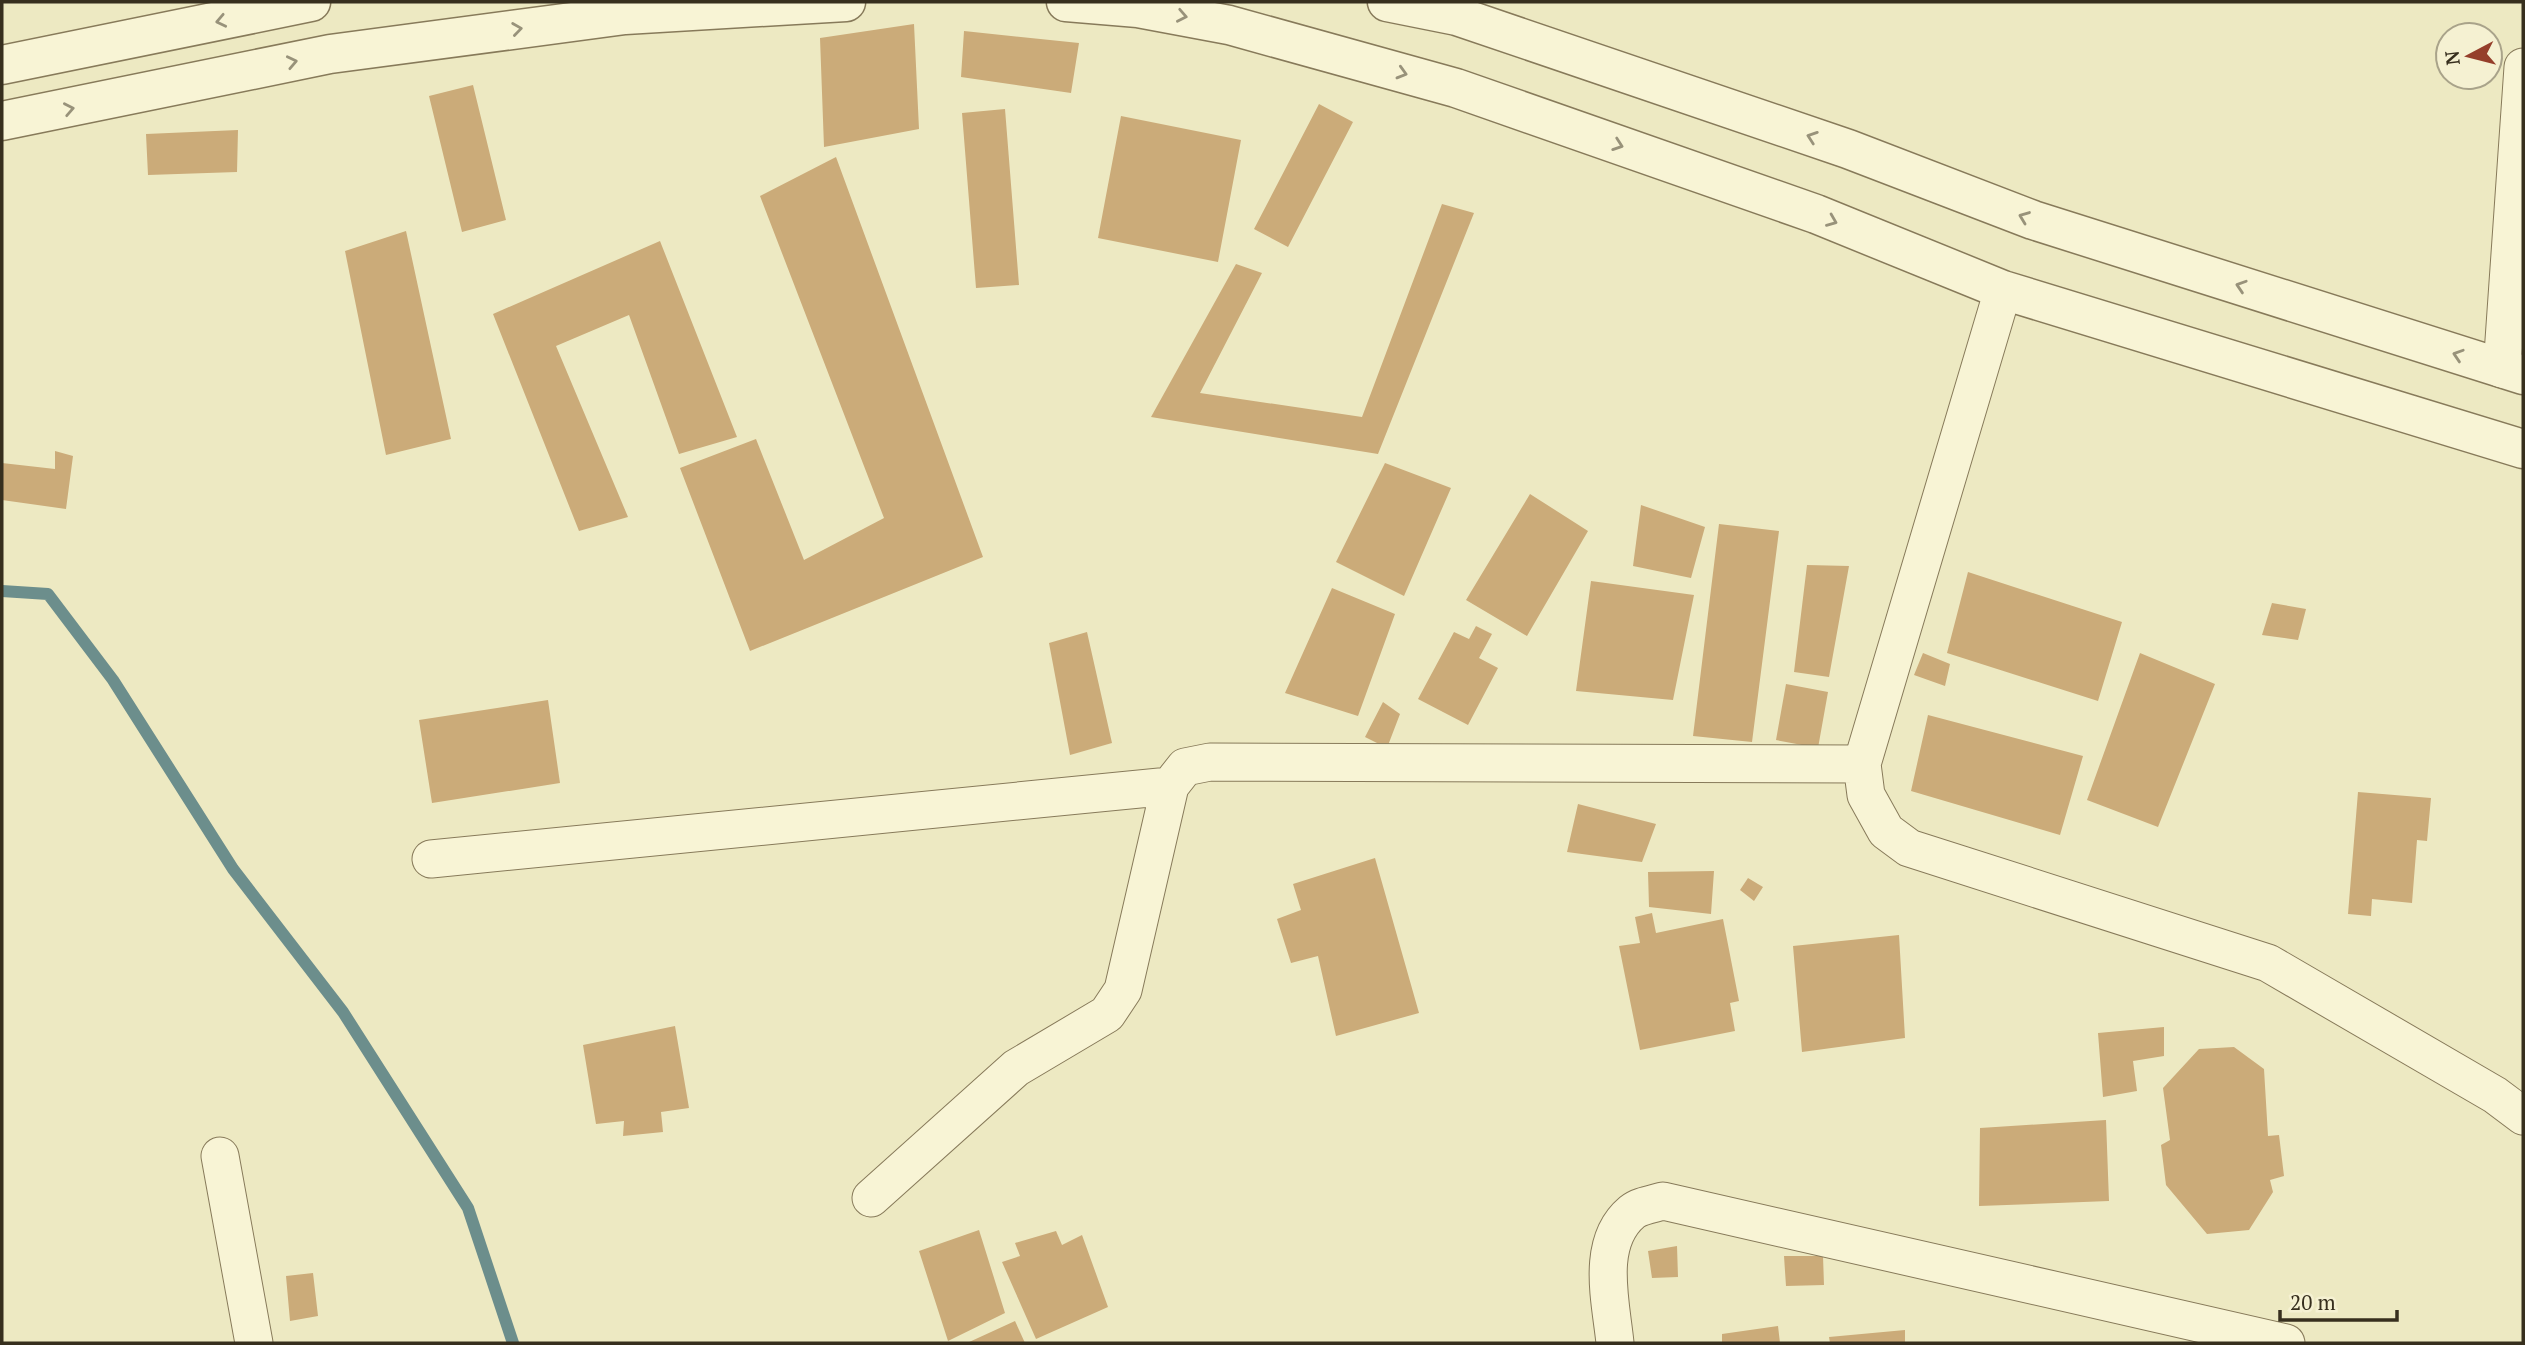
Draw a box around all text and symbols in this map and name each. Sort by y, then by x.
one-way arrow [1176,8,1188,23]
one-way arrow [215,12,227,27]
north arrow [2434,21,2504,91]
one-way arrow [511,22,522,37]
text: N [2438,49,2465,67]
one-way arrow [286,56,298,71]
one-way arrow [1396,65,1408,80]
one-way arrow [63,102,75,117]
one-way arrow [1806,131,1818,145]
one-way arrow [1611,137,1623,151]
one-way arrow [2019,211,2031,225]
one-way arrow [1826,212,1838,226]
one-way arrow [2236,280,2248,294]
one-way arrow [2452,348,2464,363]
scale bar [2280,1278,2397,1322]
text: 20 m [2290,1288,2336,1316]

